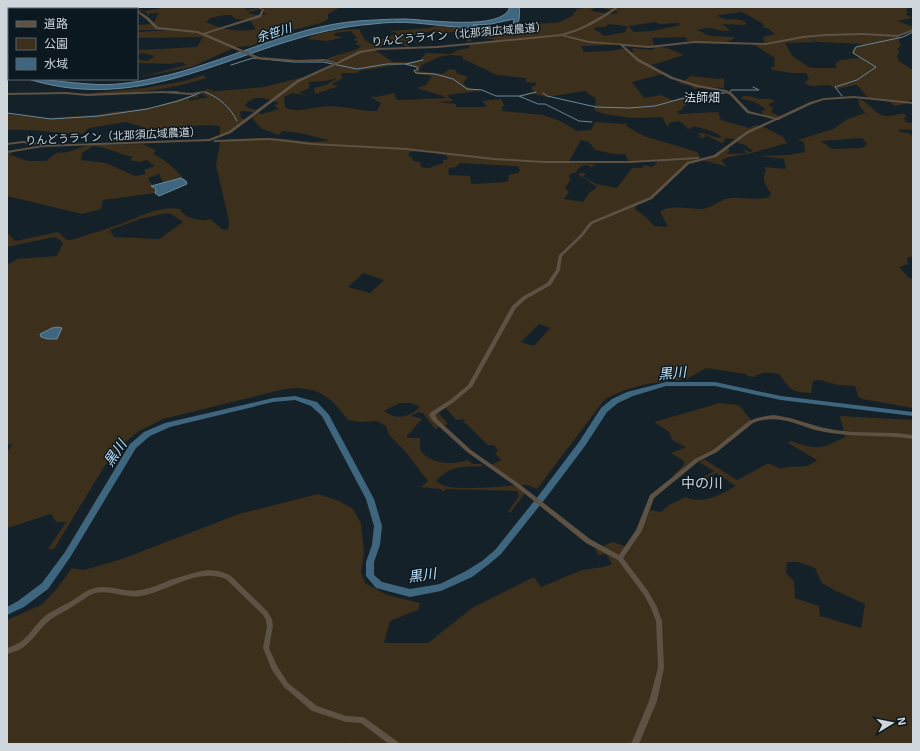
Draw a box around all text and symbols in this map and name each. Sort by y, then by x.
legend [8,8,138,80]
text: 道路 [44,16,68,30]
water label: 余笹川 [254,19,295,44]
street label: りんどうライン（北那須広域農道） [371,19,547,48]
text: 公園 [44,36,68,50]
text: 水域 [44,56,68,70]
district label: 法師畑 [684,90,720,104]
street label: りんどうライン（北那須広域農道） [25,124,201,147]
water label: 黒川 [657,363,689,382]
water label: 黒川 [100,435,131,469]
district label: 中の川 [681,474,723,491]
water label: 黒川 [407,564,439,585]
north arrow [872,703,912,743]
text: N [895,716,909,726]

